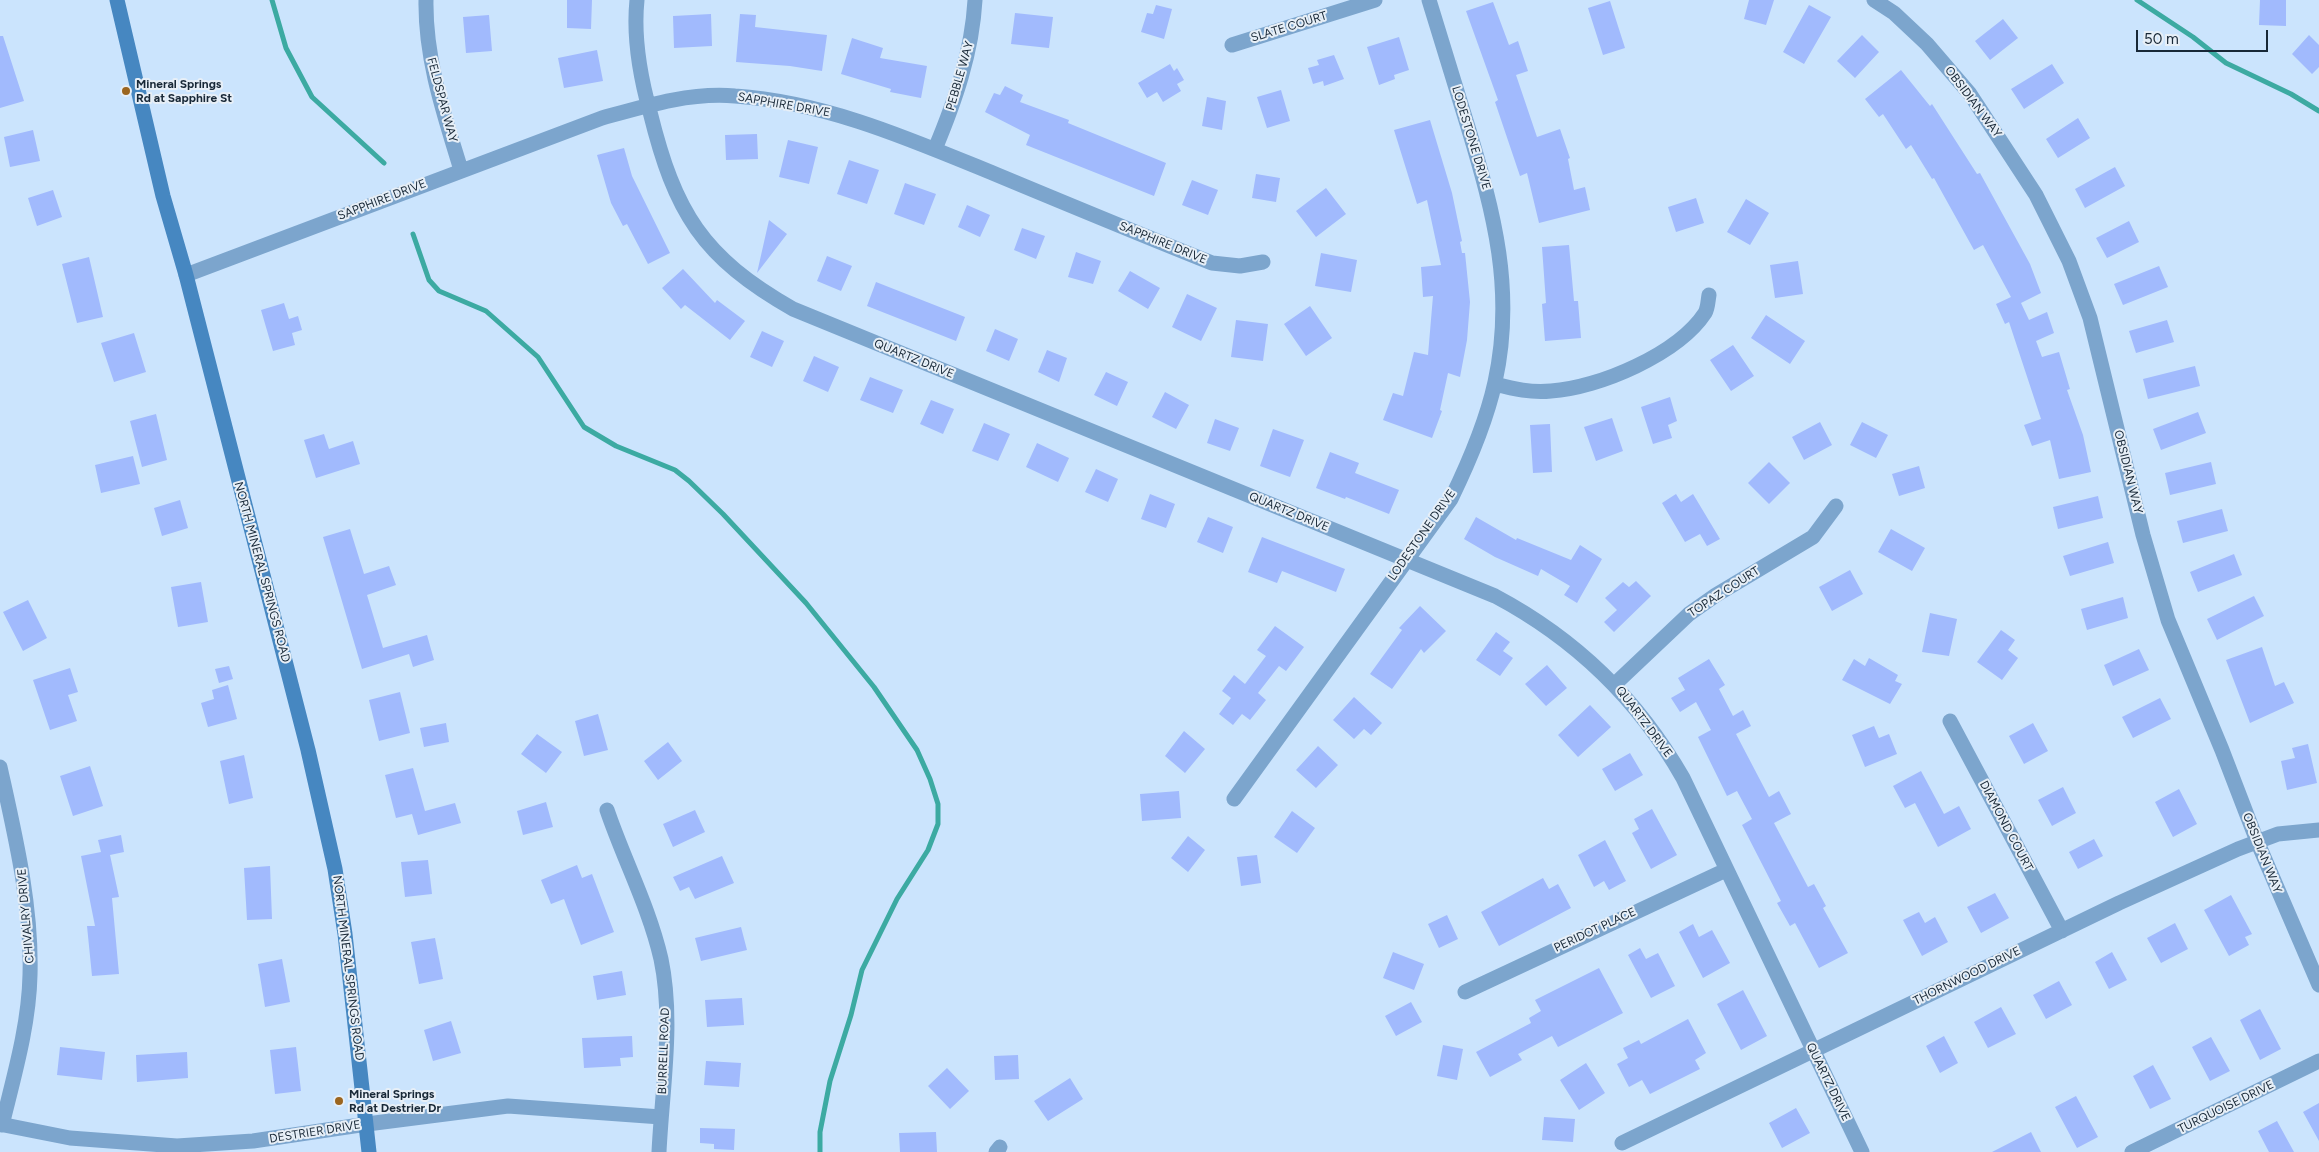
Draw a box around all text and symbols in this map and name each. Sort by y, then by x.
street label: SLATE COURT [1249,9,1329,45]
scale bar [2139,20,2272,52]
text: 50 m [2144,30,2179,48]
street label: PEBBLE WAY [943,40,977,112]
street label: FELDSPAR WAY [424,56,460,144]
street label: OBSIDIAN WAY [1942,64,2004,140]
place label: Mineral Springs Rd at Sapphire St [136,77,232,105]
street label: LODESTONE DRIVE [1448,84,1494,192]
marker: Mineral Springs Rd at Sapphire St [120,85,132,97]
street label: SAPPHIRE DRIVE [737,90,831,120]
street label: SAPPHIRE DRIVE [336,176,428,224]
street label: SAPPHIRE DRIVE [1117,219,1209,267]
street label: QUARTZ DRIVE [872,336,956,382]
street label: OBSIDIAN WAY [2111,429,2145,515]
street label: NORTH MINERAL SPRINGS ROAD [231,480,293,664]
street label: LODESTONE DRIVE [1385,487,1459,583]
street label: QUARTZ DRIVE [1247,489,1331,535]
street label: TOPAZ COURT [1686,564,1762,620]
street label: QUARTZ DRIVE [1613,684,1675,760]
street label: DIAMOND COURT [1976,778,2036,874]
street label: OBSIDIAN WAY [2239,811,2285,895]
street label: CHIVALRY DRIVE [15,868,37,964]
street label: NORTH MINERAL SPRINGS ROAD [329,875,367,1061]
street label: PERIDOT PLACE [1552,905,1638,955]
street label: THORNWOOD DRIVE [1911,944,2023,1008]
street label: BURRELL ROAD [655,1007,673,1095]
street label: QUARTZ DRIVE [1803,1041,1853,1123]
street label: TURQUOISE DRIVE [2176,1078,2276,1136]
place label: Mineral Springs Rd at Destrier Dr [349,1087,441,1115]
marker: Mineral Springs Rd at Destrier Dr [333,1095,345,1107]
street label: DESTRIER DRIVE [268,1118,362,1146]

